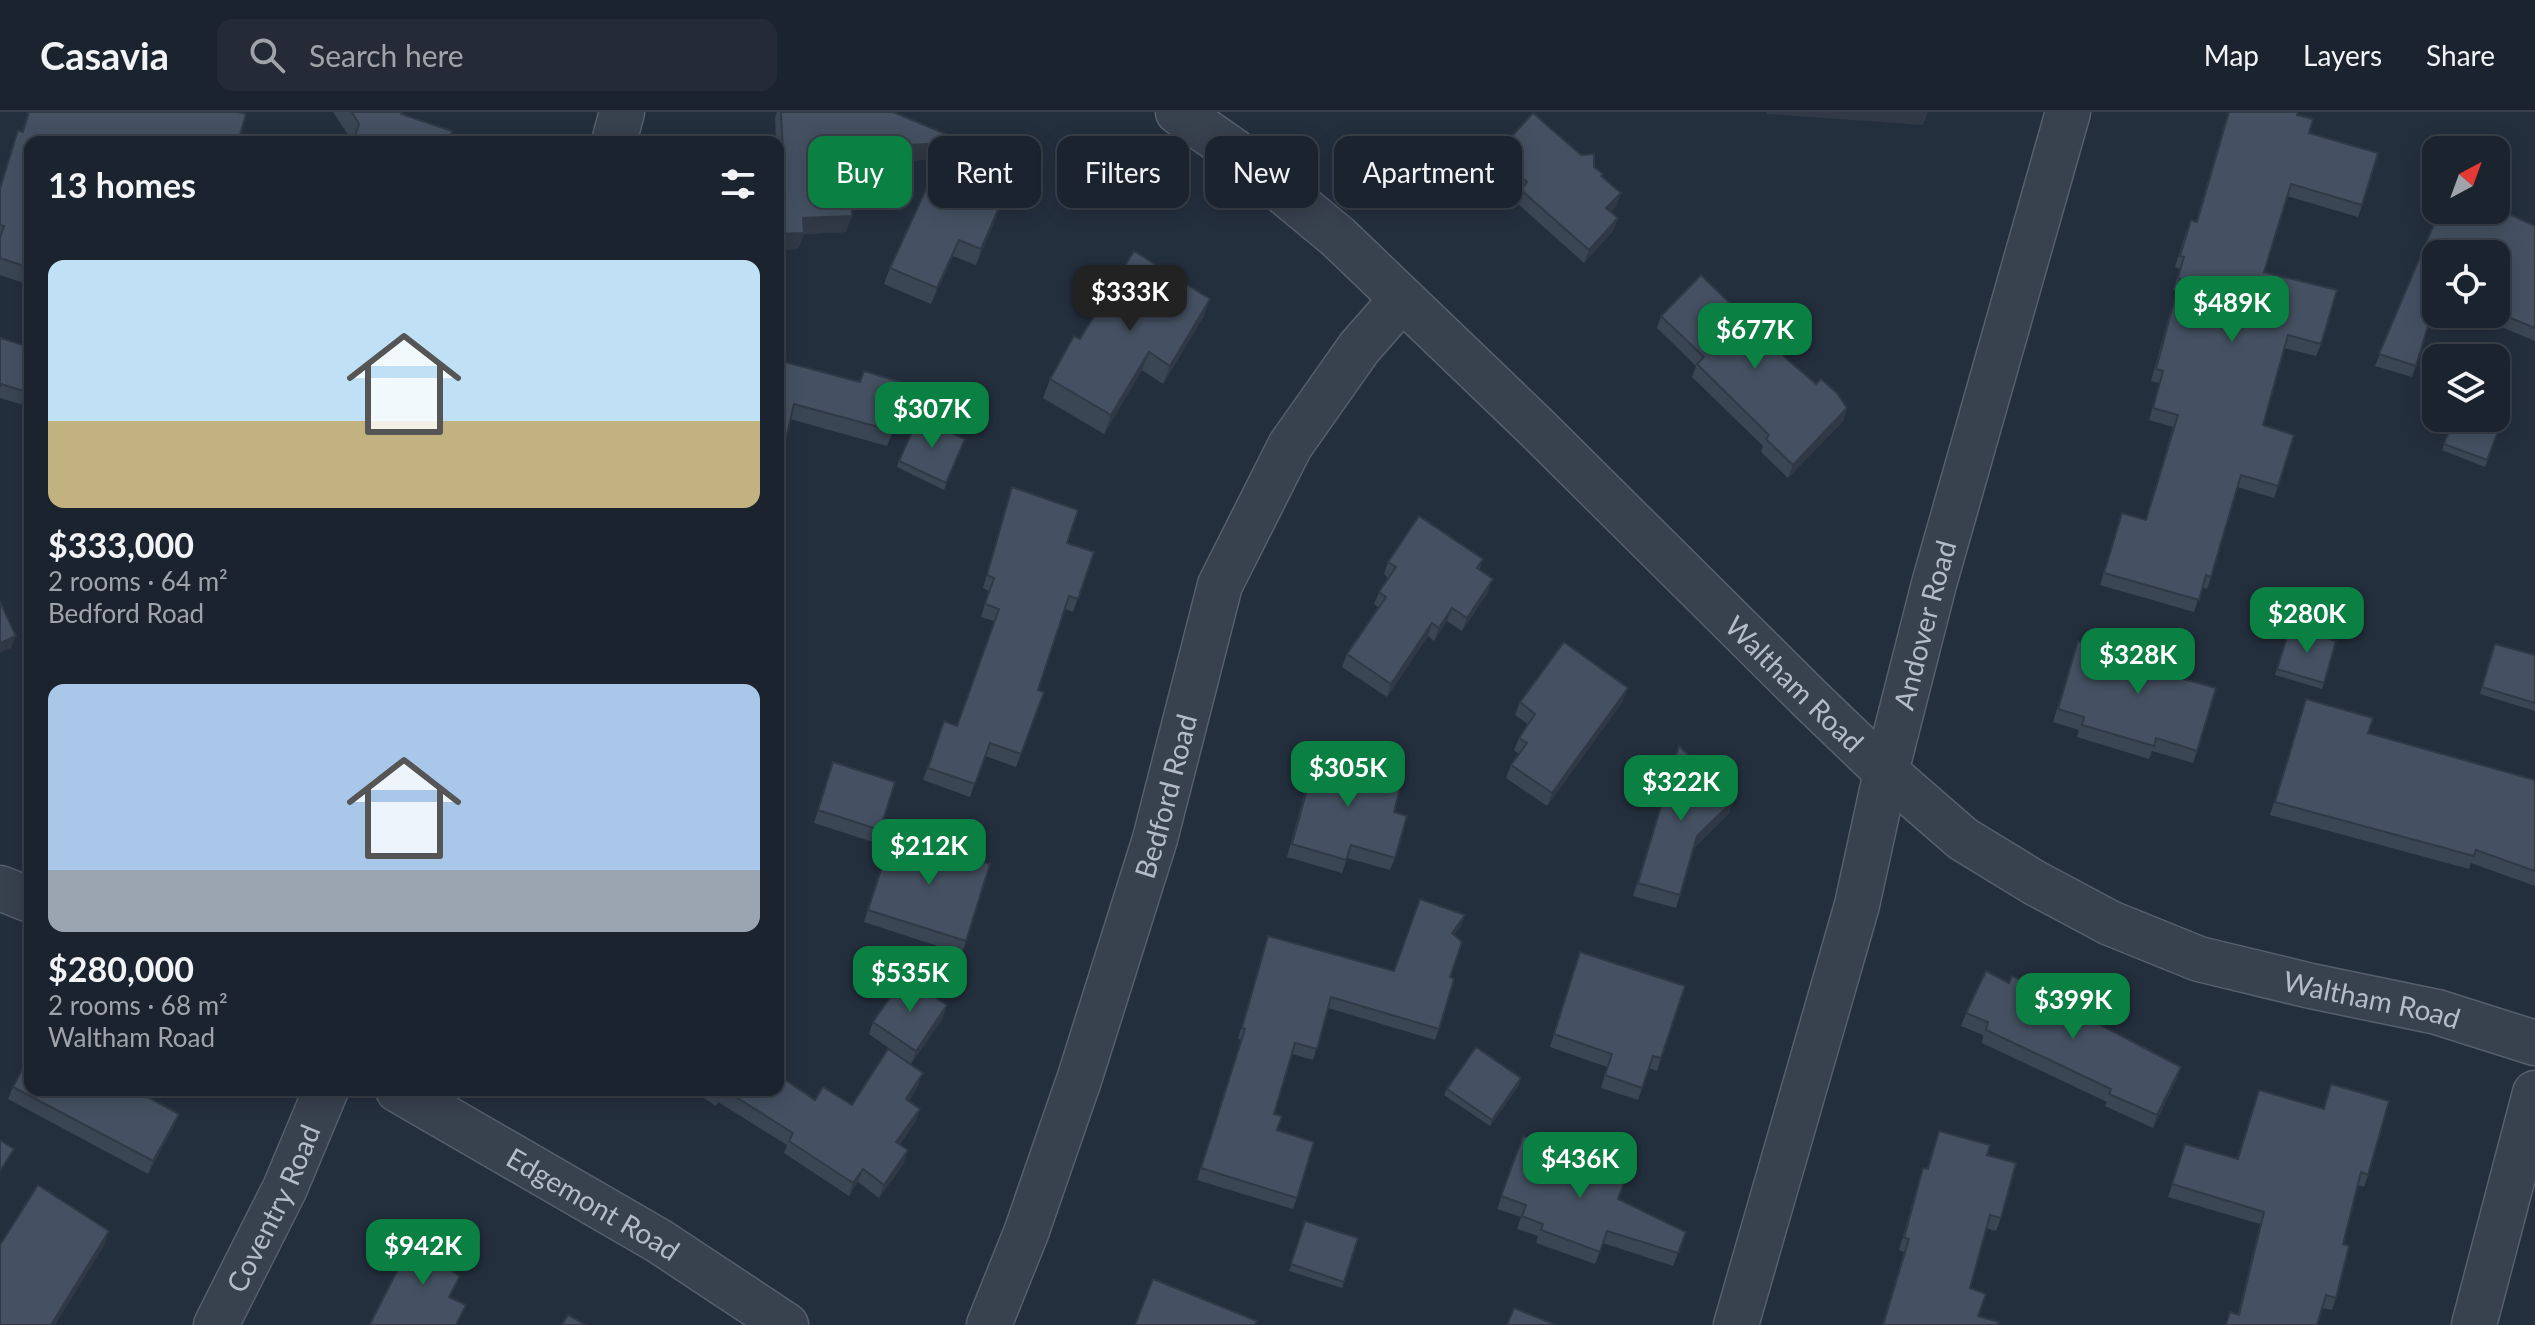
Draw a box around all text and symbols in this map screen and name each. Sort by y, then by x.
search box [217,19,777,91]
text: Casavia [40,32,169,78]
icon: search [245,33,289,77]
text: Search here [309,37,464,73]
text: Map [2204,38,2259,72]
text: Layers [2303,38,2382,72]
text: Share [2426,38,2495,72]
chip: Buy [808,136,912,208]
chip: Rent [928,136,1041,208]
chip: Filters [1057,136,1189,208]
chip: New [1205,136,1318,208]
chip: Apartment [1334,136,1522,208]
north arrow [2422,136,2510,224]
map controls [2422,136,2510,432]
icon: filters [716,162,760,206]
text: 13 homes [48,164,196,205]
button: locate [2422,240,2510,328]
pin: $333K [1074,265,1186,333]
text: $333K [1091,275,1169,307]
pin: $489K [2176,276,2288,344]
text: $489K [2193,286,2271,318]
pin: $677K [1699,303,1811,371]
icon: home [332,312,476,456]
text: $677K [1716,313,1794,345]
button: layers [2422,344,2510,432]
pin: $307K [876,382,988,450]
text: $307K [893,392,971,424]
text: $333,000 [48,524,194,565]
street label: Andover Road [1886,536,1963,713]
text: 2 rooms · 64 m² [48,565,228,597]
pin: $280K [2251,587,2363,655]
text: Bedford Road [48,597,204,629]
text: $280K [2268,597,2346,629]
street label: Waltham Road [1719,608,1871,759]
pin: $328K [2082,628,2194,696]
text: $328K [2099,638,2177,670]
street label: Bedford Road [1127,710,1203,882]
icon: home [332,736,476,880]
pin: $305K [1292,741,1404,809]
text: $305K [1309,751,1387,783]
pin: $322K [1625,755,1737,823]
text: $322K [1642,765,1720,797]
pin: $212K [873,819,985,887]
text: $212K [890,829,968,861]
pin: $535K [854,946,966,1014]
text: $280,000 [48,948,194,989]
text: $535K [871,956,949,988]
street label: Waltham Road [2280,963,2465,1035]
pin: $399K [2017,973,2129,1041]
text: $399K [2034,983,2112,1015]
text: 2 rooms · 68 m² [48,989,228,1021]
text: Waltham Road [48,1021,215,1053]
street label: Coventry Road [218,1119,327,1298]
pin: $436K [1524,1132,1636,1200]
street label: Edgemont Road [501,1140,686,1267]
text: $436K [1541,1142,1619,1174]
pin: $942K [367,1219,479,1287]
text: $942K [384,1229,462,1261]

